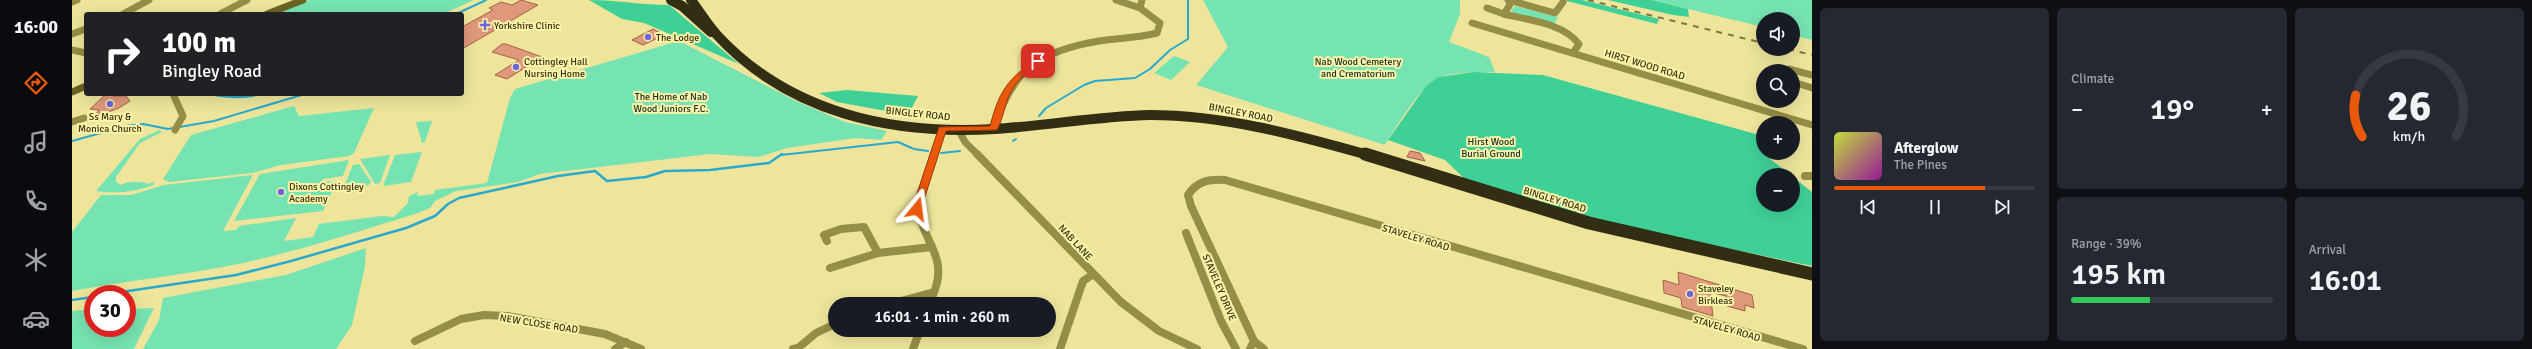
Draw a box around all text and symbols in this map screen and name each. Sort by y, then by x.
map controls [1756,12,1800,212]
button: sound [1756,12,1800,56]
text: 16:00 [14,16,58,38]
marker: Yorkshire Clinic [479,19,491,31]
place label: Yorkshire Clinic [494,20,560,32]
text: 100 m [162,26,236,60]
icon: right [96,28,148,80]
marker: The Lodge [643,32,653,42]
place label: The Lodge [656,32,699,44]
pin [1021,44,1055,78]
street label: HIRST WOOD ROAD [1603,47,1686,83]
icon: arrive [1027,50,1049,72]
place label: Cottingley Hall Nursing Home [524,56,588,80]
park label: Nab Wood Cemetery and Crematorium [1315,56,1401,80]
text: Bingley Road [162,60,262,82]
marker: Cottingley Hall Nursing Home [511,62,521,72]
button: search [1756,64,1800,108]
icon: directions [22,69,50,97]
text: Climate [2071,71,2114,87]
text: 26 [2387,80,2432,131]
park label: The Home of Nab Wood Juniors F.C. [634,91,709,115]
text: 19° [2150,91,2194,128]
text: − [2071,96,2083,123]
text: + [2261,96,2273,123]
marker: Ss Mary & Monica Church [105,99,115,109]
street label: BINGLEY ROAD [1208,101,1274,125]
street label: BINGLEY ROAD [885,105,951,123]
place label: Ss Mary & Monica Church [78,111,142,135]
button: + [1756,116,1800,160]
text: km/h [2393,127,2425,144]
icon: music [22,128,50,156]
park label: Hirst Wood Burial Ground [1461,136,1521,160]
text: Afterglow [1894,139,1958,157]
text: The Pines [1894,157,1947,173]
button: − [1756,168,1800,212]
place label: Dixons Cottingley Academy [289,181,364,205]
street label: BINGLEY ROAD [1522,185,1588,215]
icon: phone [22,187,50,215]
marker: Dixons Cottingley Academy [276,187,286,197]
position arrow [896,188,938,230]
icon: previous [1857,196,1879,218]
icon: pause [1924,196,1946,218]
icon: next [1991,196,2013,218]
street label: NAB LANE [1056,222,1095,263]
street label: STAVELEY ROAD [1381,222,1451,254]
text: Range · 39% [2071,236,2142,252]
text: Arrival [2309,242,2346,258]
icon: climate [22,246,50,274]
street label: STAVELEY DRIVE [1200,252,1239,323]
text: 195 km [2071,256,2166,293]
text: 16:01 [2309,262,2382,299]
place label: Staveley Birkleas [1698,283,1734,307]
speed limit sign: 30 [84,285,136,337]
marker: Staveley Birkleas [1685,289,1695,299]
icon: car [22,305,50,333]
text: 16:01 · 1 min · 260 m [875,308,1009,326]
street label: NEW CLOSE ROAD [499,312,579,336]
street label: STAVELEY ROAD [1692,314,1762,344]

